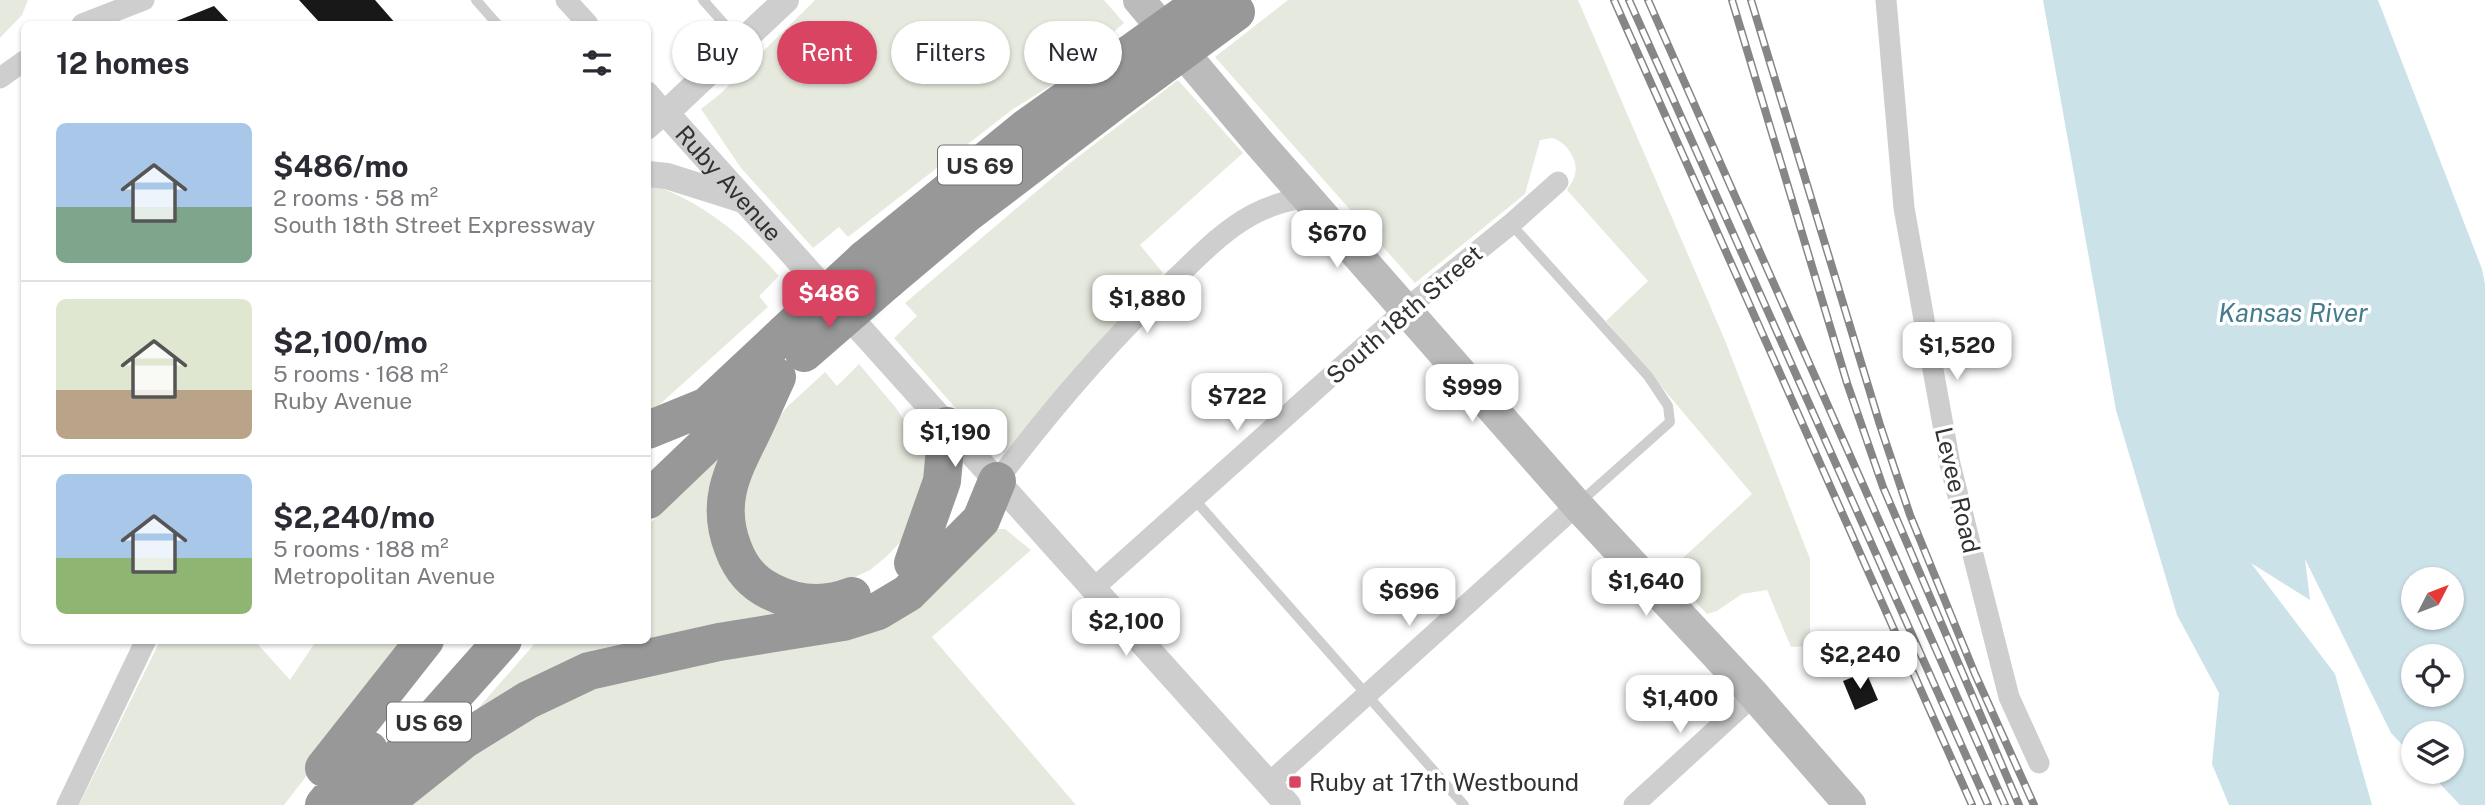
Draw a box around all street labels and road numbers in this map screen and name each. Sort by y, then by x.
street label: Ruby Avenue [670,120,788,246]
road number: US 69 [938,146,1022,184]
street label: South 18th Street [1320,239,1488,389]
street label: Levee Road [1930,424,1986,556]
road number: US 69 [387,702,471,742]

